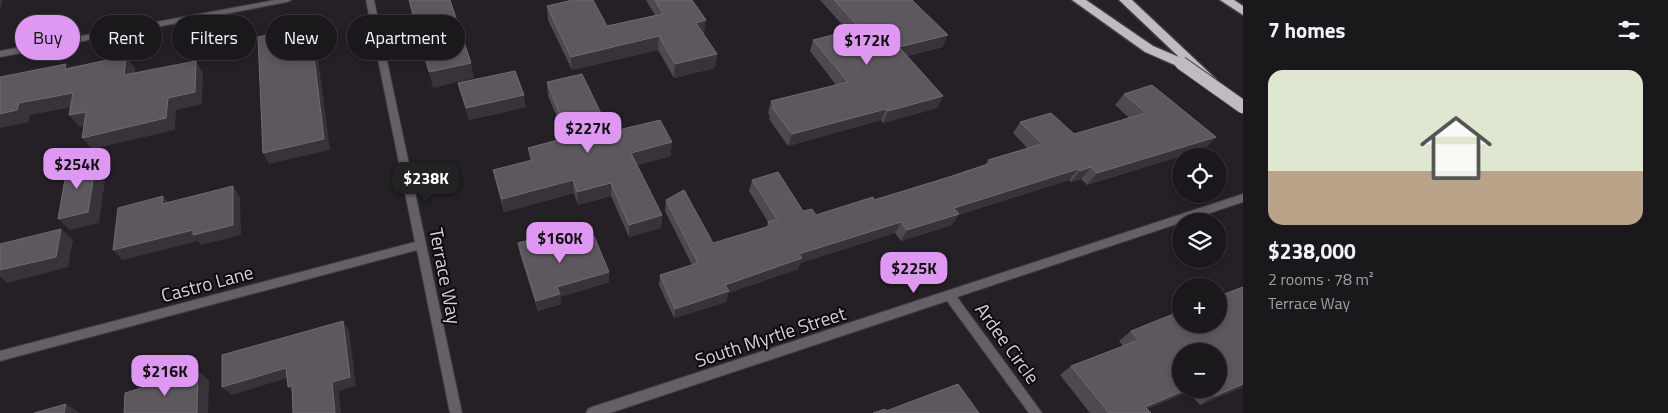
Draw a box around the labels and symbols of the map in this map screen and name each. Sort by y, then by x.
pin: $172K [832,23,902,66]
pin: $227K [553,112,623,154]
pin: $254K [42,148,112,190]
pin: $238K [391,162,461,204]
pin: $160K [525,222,595,264]
street label: Terrace Way [422,225,470,327]
pin: $225K [879,252,949,294]
street label: Castro Lane [158,257,256,309]
street label: Ardee Circle [969,296,1047,390]
street label: South Myrtle Street [691,298,849,374]
pin: $216K [130,354,200,397]

